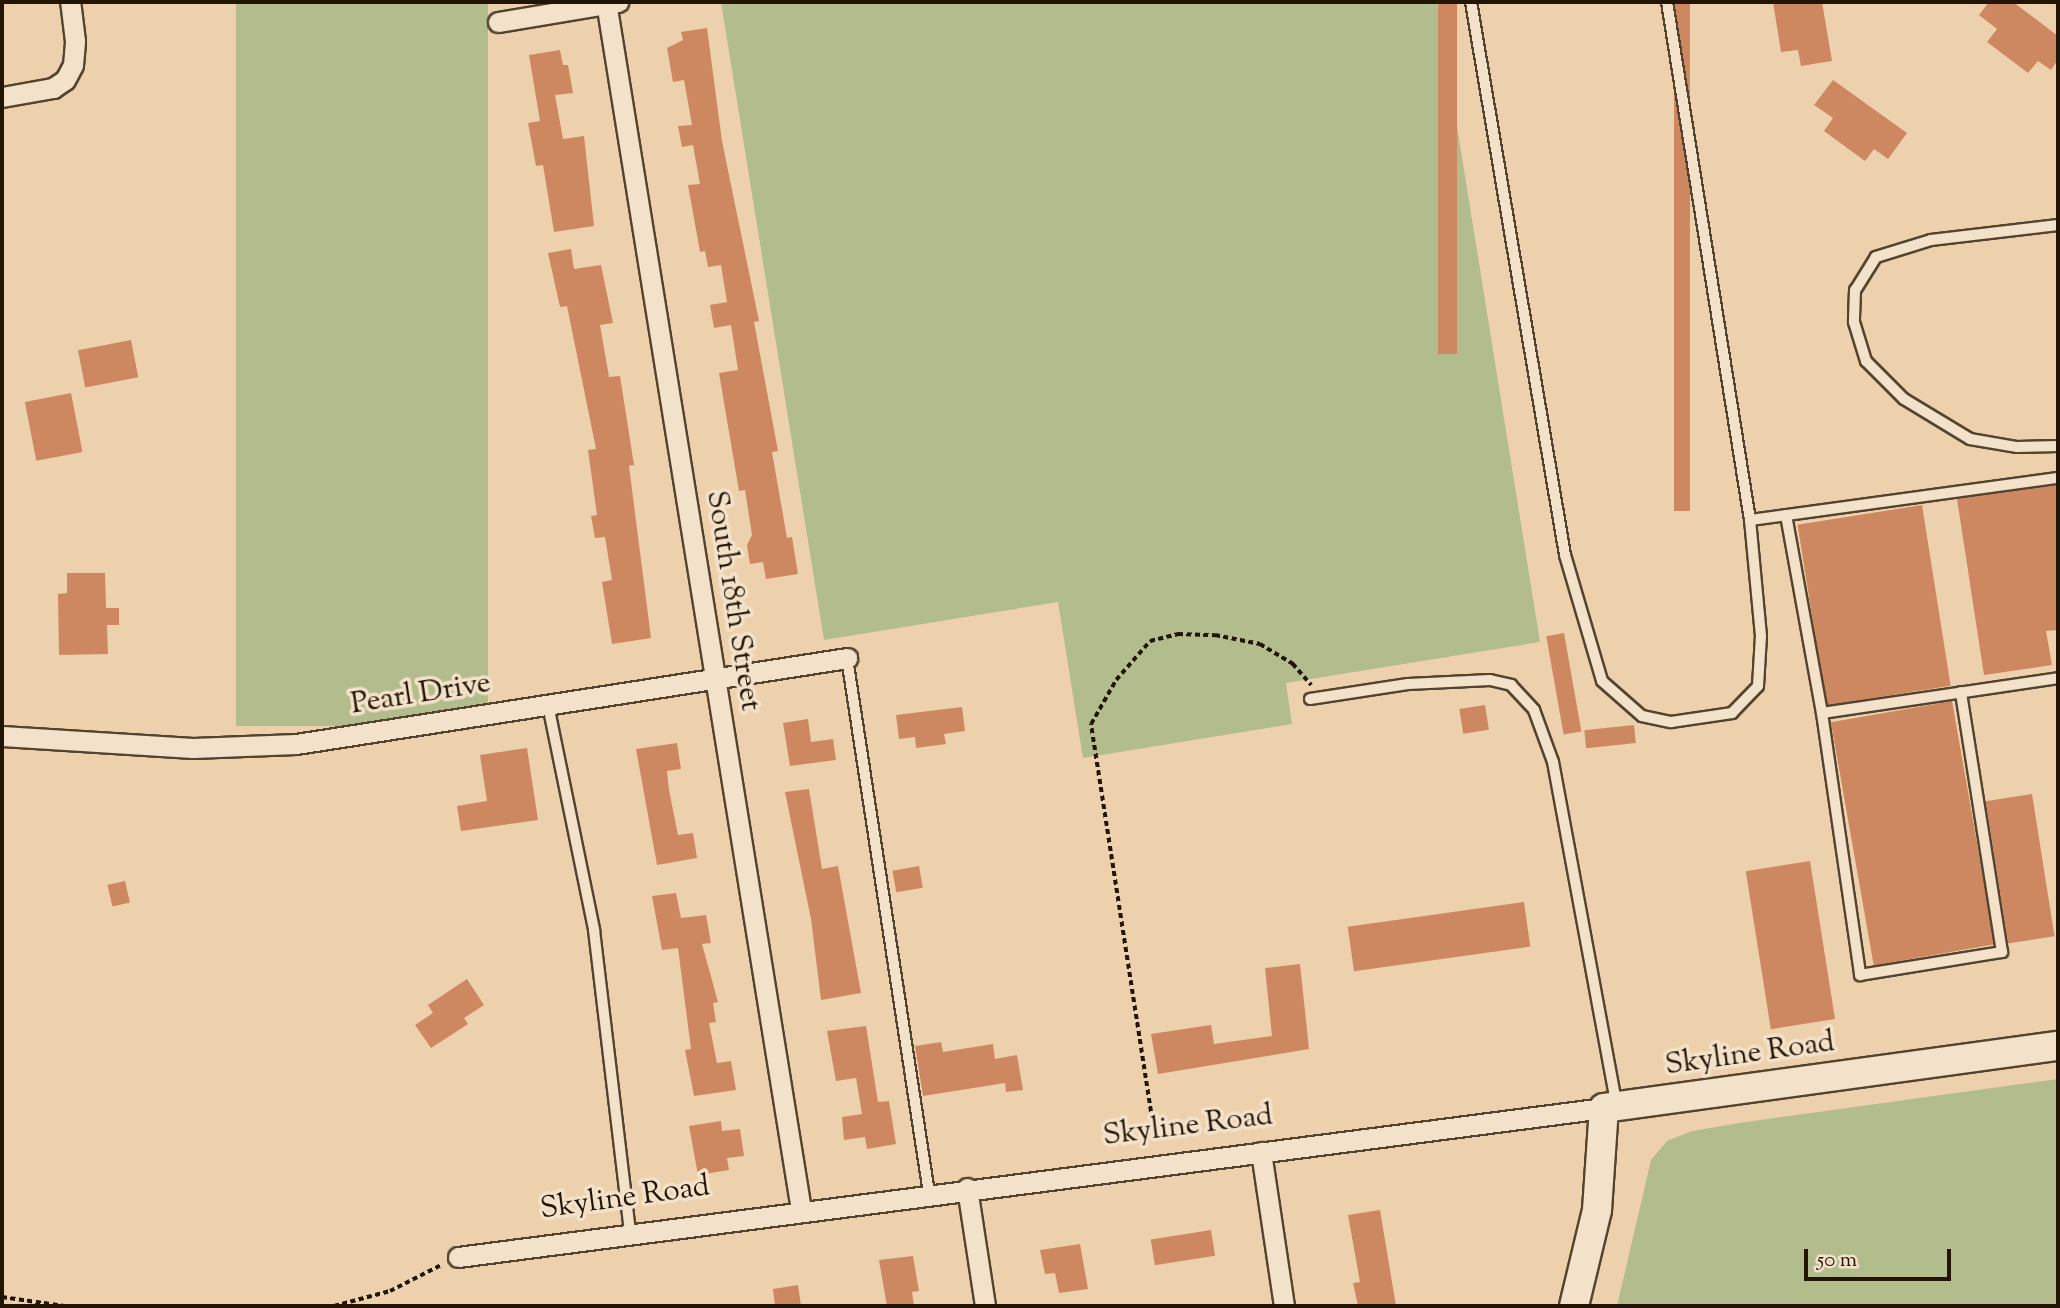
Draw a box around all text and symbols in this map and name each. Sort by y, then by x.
street label: South 18th Street [697,488,767,714]
street label: Pearl Drive [349,666,493,724]
street label: Skyline Road [1663,1025,1837,1085]
street label: Skyline Road [1101,1099,1275,1155]
street label: Skyline Road [538,1169,712,1229]
scale bar [1808,1234,1955,1278]
text: 50 m [1817,1246,1857,1276]

